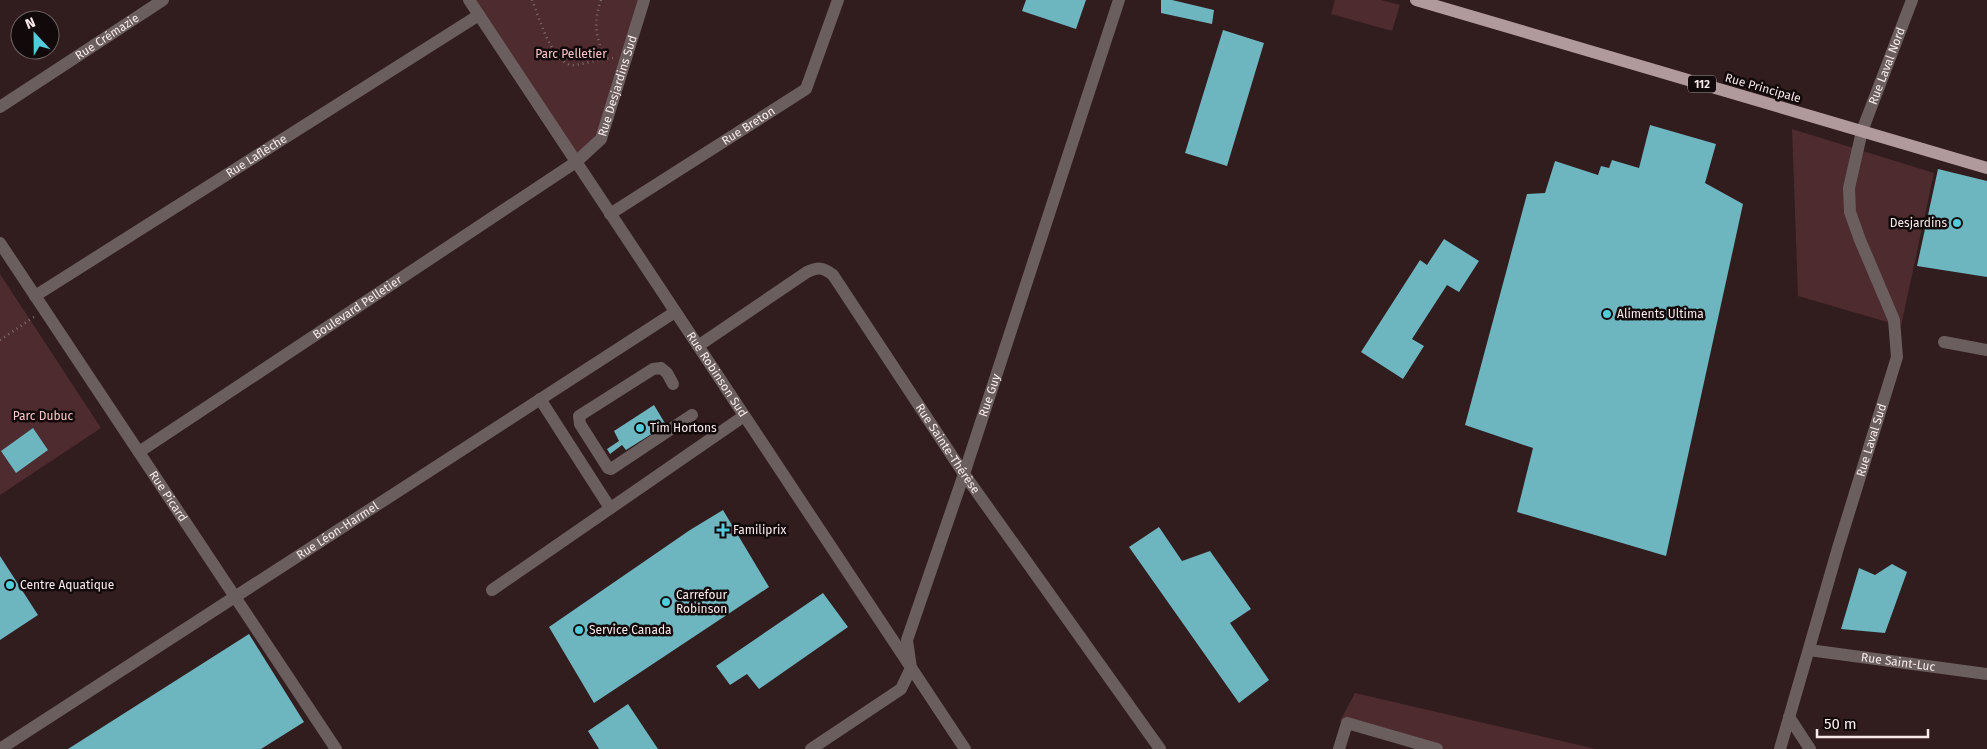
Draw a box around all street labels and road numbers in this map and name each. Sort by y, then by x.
street label: Rue Crémazie [72,11,142,63]
street label: Rue Laval Nord [1866,25,1908,107]
street label: Rue Desjardins Sud [595,34,640,138]
street label: Rue Principale [1723,70,1803,106]
road number: 112 [1688,76,1716,92]
street label: Rue Breton [719,104,777,148]
street label: Rue Laflèche [223,131,289,180]
street label: Boulevard Pelletier [310,272,405,342]
street label: Rue Robinson Sud [684,329,750,420]
street label: Rue Guy [976,372,1003,419]
street label: Rue Sainte-Thérèse [913,401,983,496]
street label: Rue Laval Sud [1853,402,1889,478]
street label: Rue Picard [146,468,190,524]
street label: Rue Léon-Harmel [294,499,381,562]
street label: Rue Saint-Luc [1860,650,1936,674]

